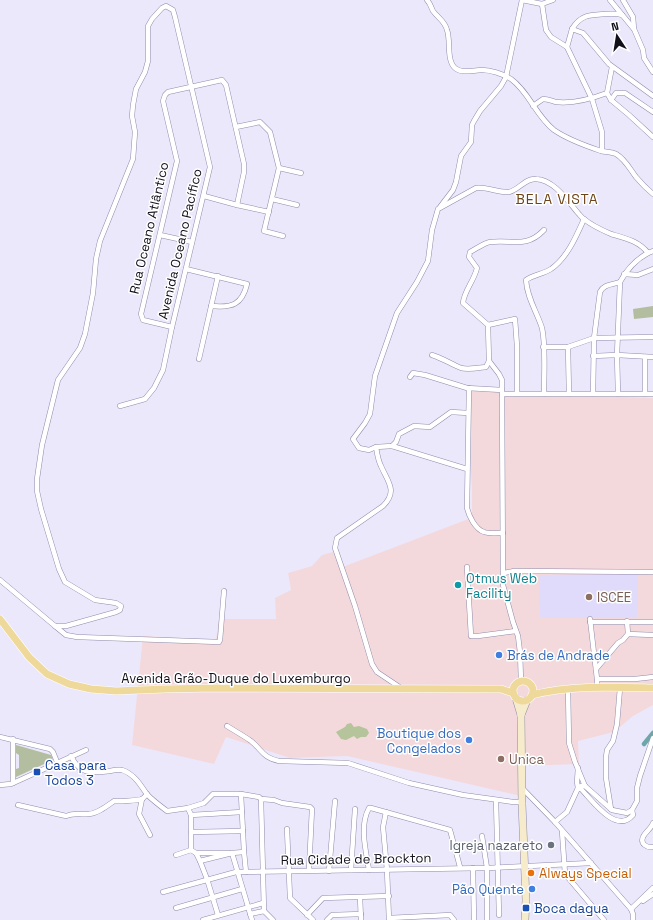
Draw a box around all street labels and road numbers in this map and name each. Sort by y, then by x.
street label: Rua Oceano Atlântico [126,160,172,296]
street label: Avenida Oceano Pacífico [154,167,206,321]
street label: Avenida Grão-Duque do Luxemburgo [121,670,351,687]
street label: Rua Cidade de Brockton [280,849,432,869]

